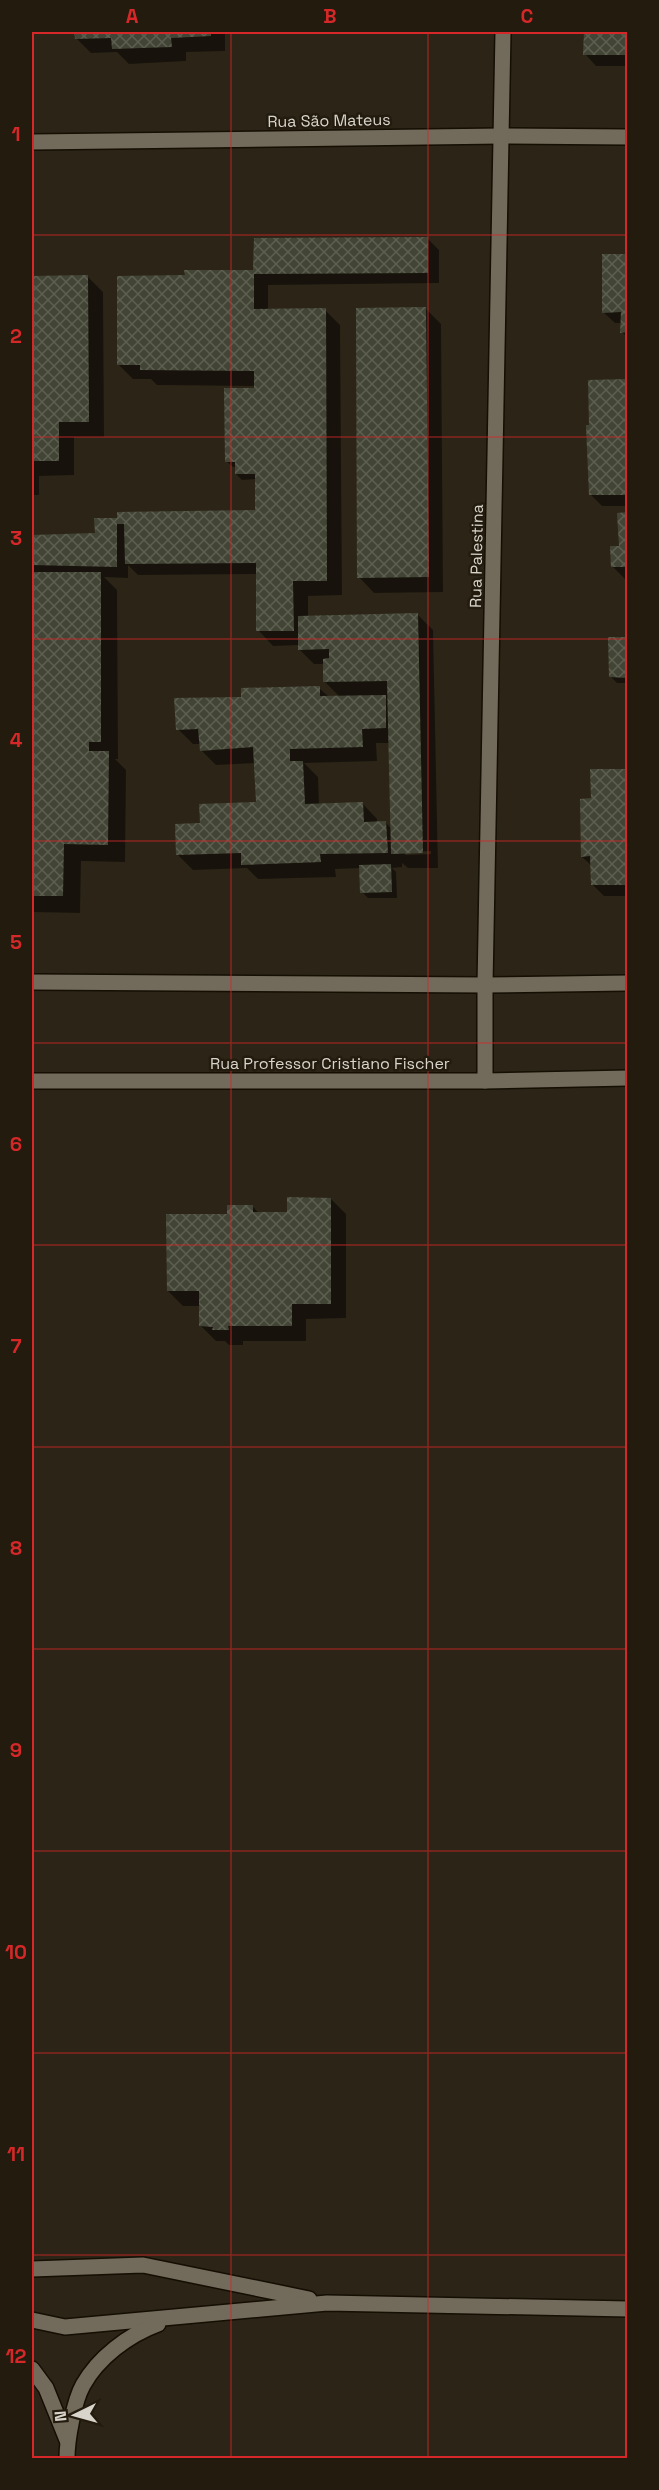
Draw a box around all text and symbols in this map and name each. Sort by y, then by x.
text: A [126,3,139,29]
text: B [323,3,337,29]
text: C [521,3,534,29]
street label: Rua São Mateus [267,109,391,132]
text: 1 [11,121,21,147]
text: 2 [10,323,22,349]
street label: Rua Palestina [465,504,488,608]
text: 3 [10,525,22,551]
text: 4 [10,727,23,753]
text: 5 [10,929,22,955]
street label: Rua Professor Cristiano Fischer [210,1053,450,1074]
text: 6 [10,1131,22,1157]
text: 7 [10,1333,22,1359]
text: 8 [10,1535,22,1561]
text: 9 [10,1737,22,1763]
text: 10 [5,1939,27,1965]
text: 11 [7,2141,25,2167]
text: 12 [6,2343,27,2369]
north arrow [45,2385,105,2445]
text: N [50,2410,71,2423]

